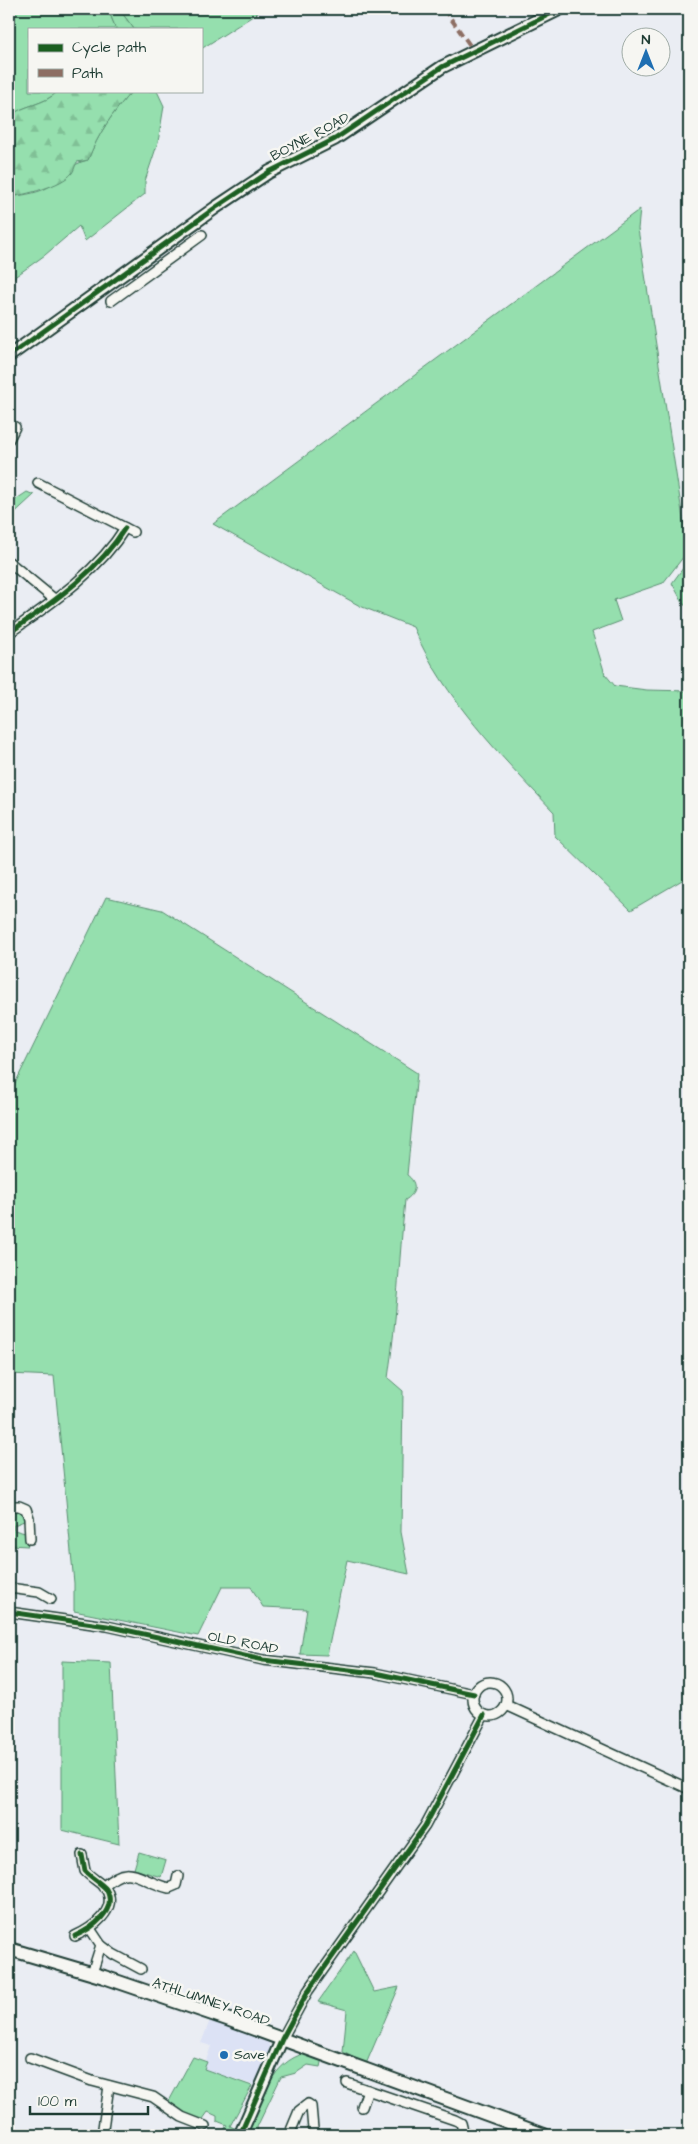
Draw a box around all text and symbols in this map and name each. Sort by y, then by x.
legend [28,28,202,92]
north arrow [620,28,670,78]
text: N [642,30,651,50]
text: Cycle path [72,37,147,59]
text: Path [72,63,103,84]
street label: BOYNE ROAD [267,108,353,166]
street label: OLD ROAD [206,1626,280,1660]
street label: ATHLUMNEY ROAD [150,1973,272,2031]
place label: Save [234,2045,265,2065]
marker: Save [218,2049,230,2061]
scale bar [30,2084,148,2116]
text: 100 m [38,2091,77,2112]

